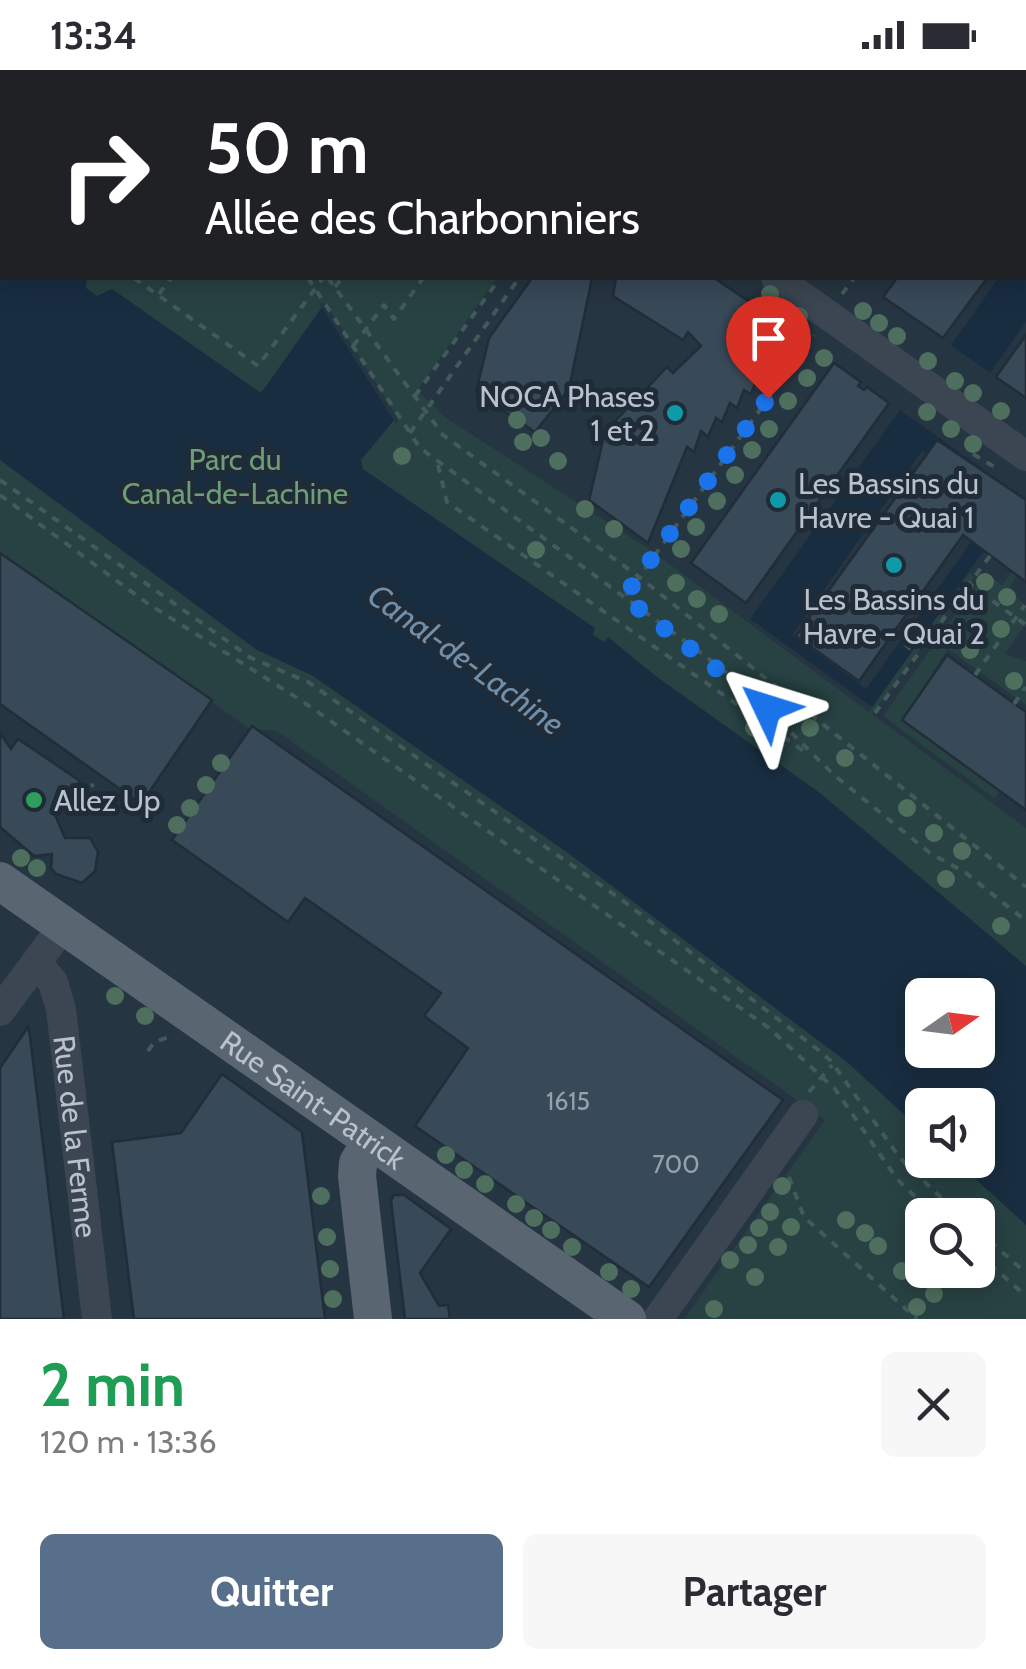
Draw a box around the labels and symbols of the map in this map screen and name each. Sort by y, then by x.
pin [726,296,811,399]
place label: NOCA Phases 1 et 2 [479,378,655,449]
marker: NOCA Phases 1 et 2 [664,402,686,424]
park label: Parc du Canal-de-Lachine [122,441,348,512]
place label: Les Bassins du Havre - Quai 1 [798,465,979,536]
marker: Les Bassins du Havre - Quai 1 [767,489,789,511]
marker: Les Bassins du Havre - Quai 2 [883,554,905,576]
water label: Canal-de-Lachine [361,575,571,743]
place label: Les Bassins du Havre - Quai 2 [803,581,985,652]
position arrow [715,656,819,760]
place label: Allez Up [54,782,160,819]
marker: Allez Up [23,789,45,811]
north arrow [905,978,995,1068]
street label: Rue Saint-Patrick [214,1022,413,1177]
street label: Rue de la Ferme [46,1033,106,1240]
house number: 1615 [546,1086,590,1116]
house number: 700 [652,1149,700,1179]

